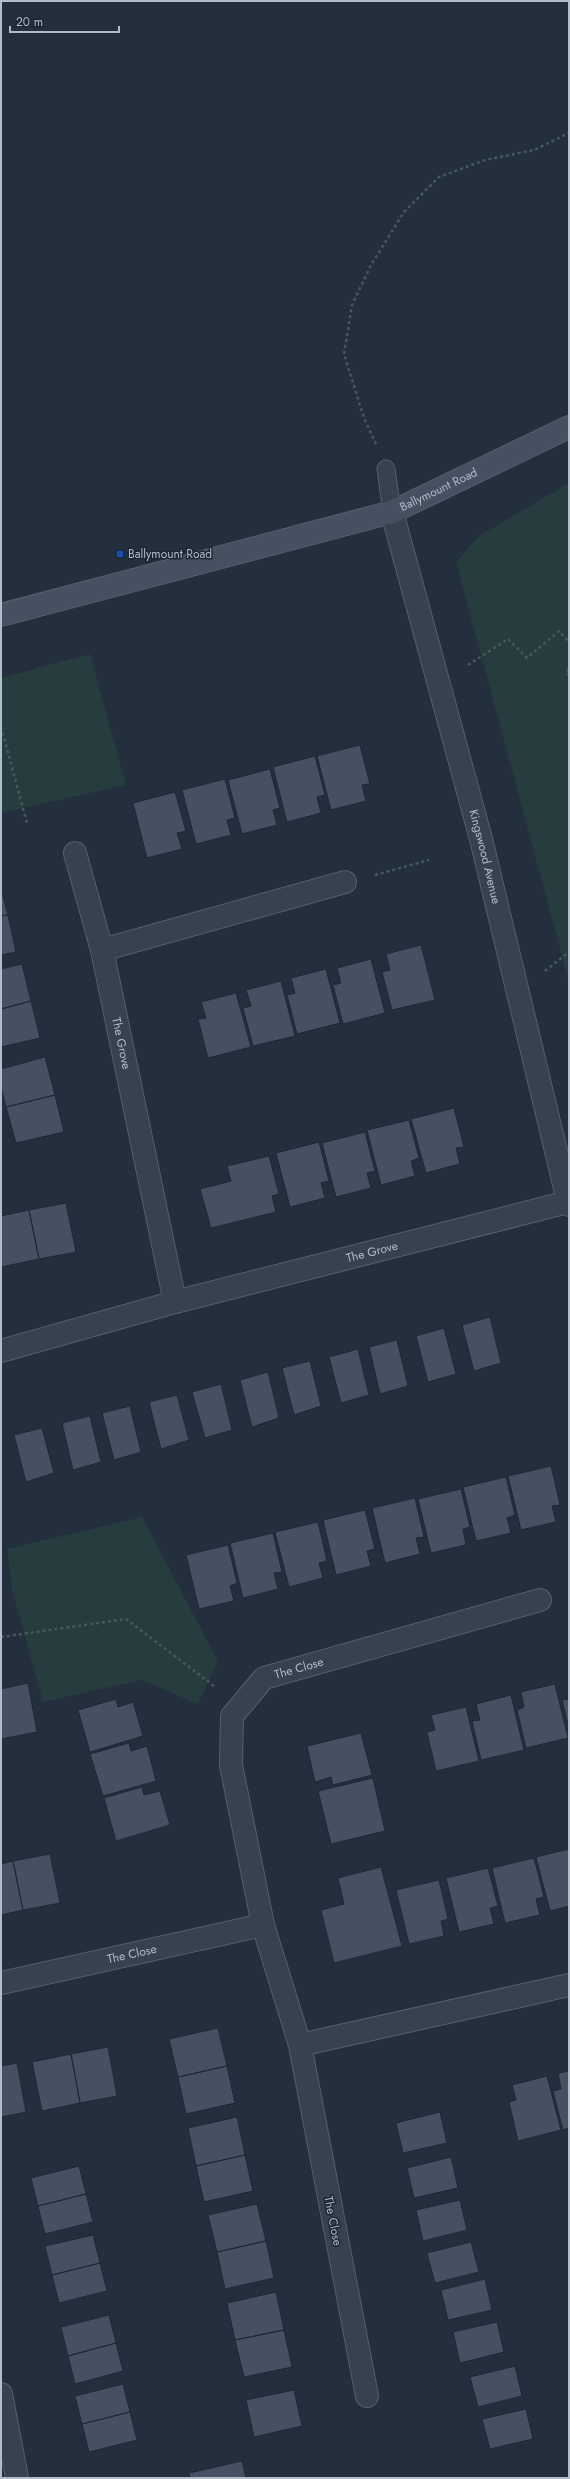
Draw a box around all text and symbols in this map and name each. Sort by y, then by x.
scale bar [10,8,119,34]
text: 20 m [16,13,43,31]
street label: Ballymount Road [397,463,480,516]
place label: Ballymount Road [128,545,212,563]
marker: Ballymount Road [115,549,125,559]
street label: Kingswood Avenue [464,807,505,906]
street label: The Grove [107,1016,136,1071]
street label: The Grove [344,1237,400,1267]
street label: The Close [272,1653,326,1684]
street label: The Close [105,1940,158,1968]
street label: The Close [319,2195,347,2247]

